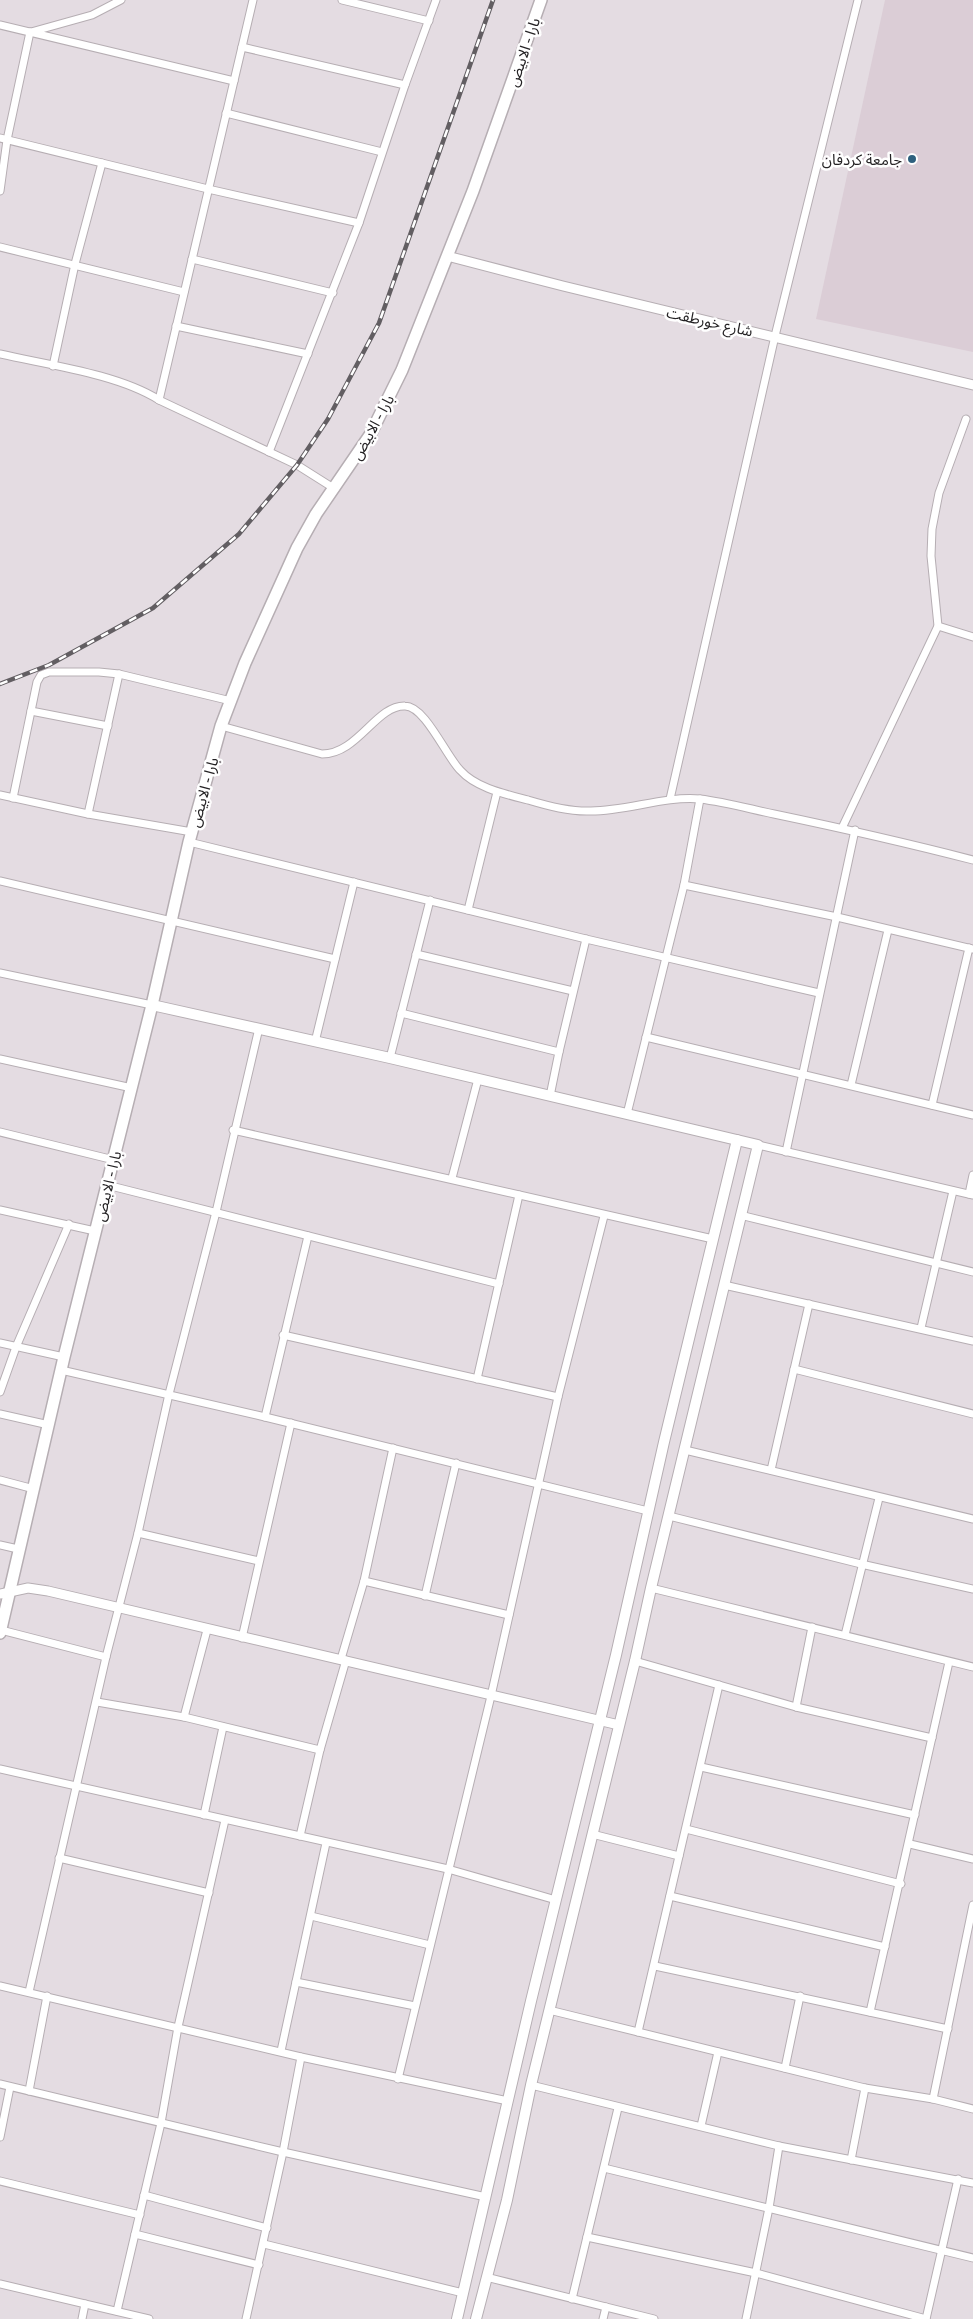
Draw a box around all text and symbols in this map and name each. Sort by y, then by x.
street label: بارا - الابيض [502,15,544,89]
place label: جامعة كردفان [822,149,902,169]
marker: جامعة كردفان [906,153,918,165]
street label: شارع خورطقت [664,301,755,344]
street label: بارا - الابيض [346,391,398,463]
street label: بارا - الابيض [183,755,223,829]
street label: بارا - الابيض [89,1149,125,1223]

